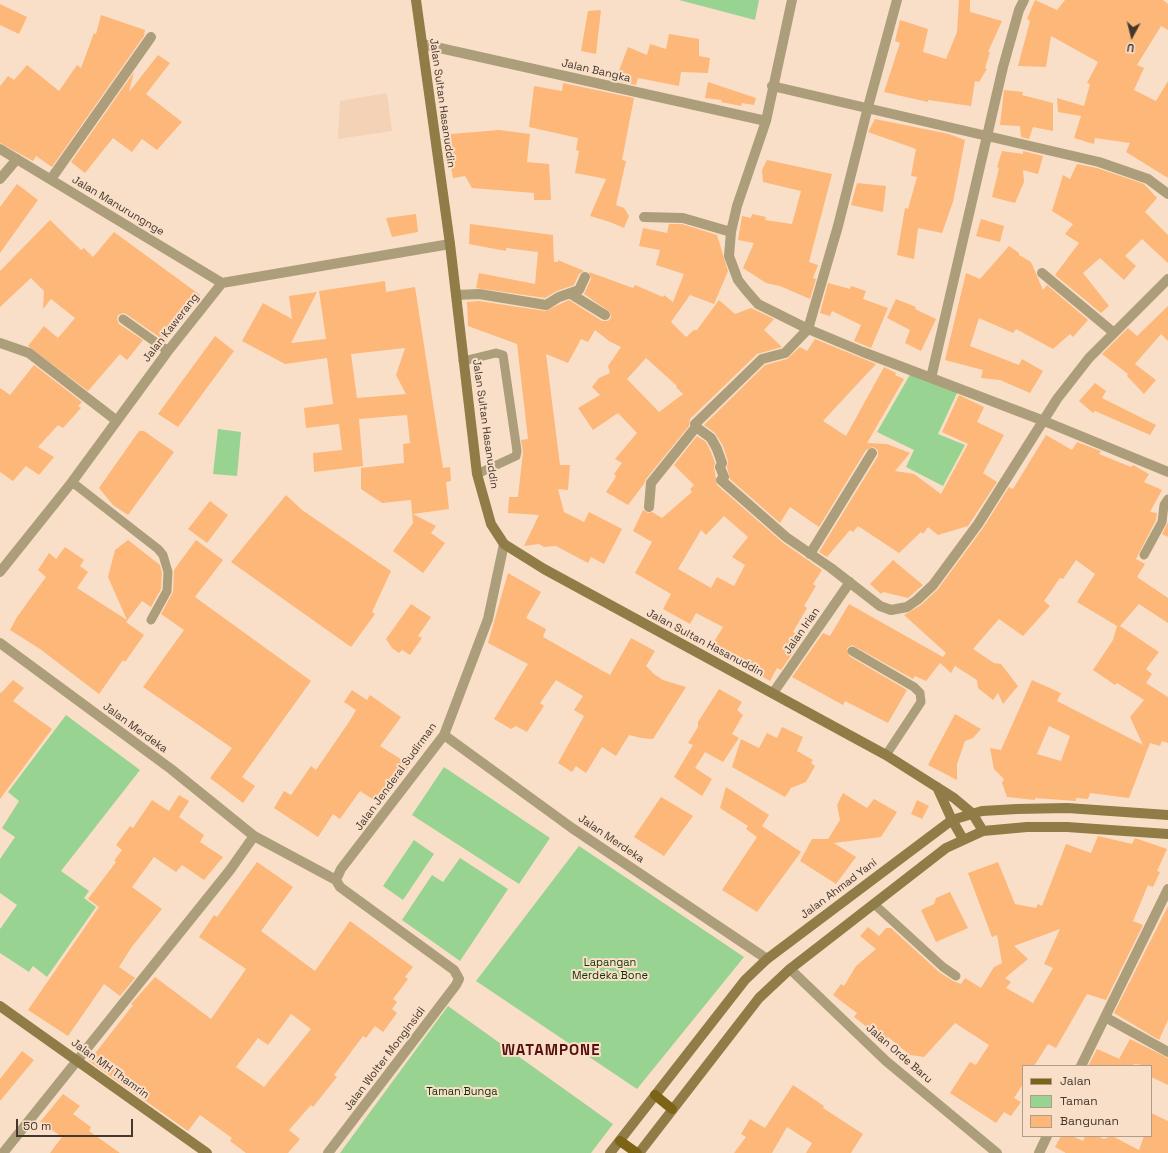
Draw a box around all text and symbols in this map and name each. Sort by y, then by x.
north arrow [1112,16,1152,56]
street label: Jalan Sultan Hasanuddin [426,37,458,169]
text: U [1126,41,1135,55]
street label: Jalan Bangka [560,57,632,85]
street label: Jalan Manurungnge [69,173,167,239]
street label: Jalan Kawerang [140,291,202,365]
street label: Jalan Sultan Hasanuddin [469,358,501,490]
street label: Jalan Irian [781,605,823,657]
street label: Jalan Sultan Hasanuddin [644,606,766,680]
street label: Jalan Merdeka [100,700,170,756]
street label: Jalan Jenderal Sudirman [352,721,440,833]
street label: Jalan Merdeka [575,812,647,866]
street label: Jalan Ahmad Yani [798,856,880,922]
park label: Lapangan Merdeka Bone [572,956,648,982]
street label: Jalan Wolter Monginsidi [342,1005,428,1113]
street label: Jalan Orde Baru [863,1022,935,1086]
street label: Jalan MH Thamrin [68,1036,152,1102]
district label: WATAMPONE [502,1042,600,1060]
legend [1022,1065,1152,1137]
text: Jalan [1060,1073,1091,1089]
park label: Taman Bunga [426,1085,498,1099]
text: Taman [1060,1093,1097,1109]
scale bar [18,1111,135,1137]
text: Bangunan [1060,1113,1119,1129]
text: 50 m [23,1118,51,1134]

